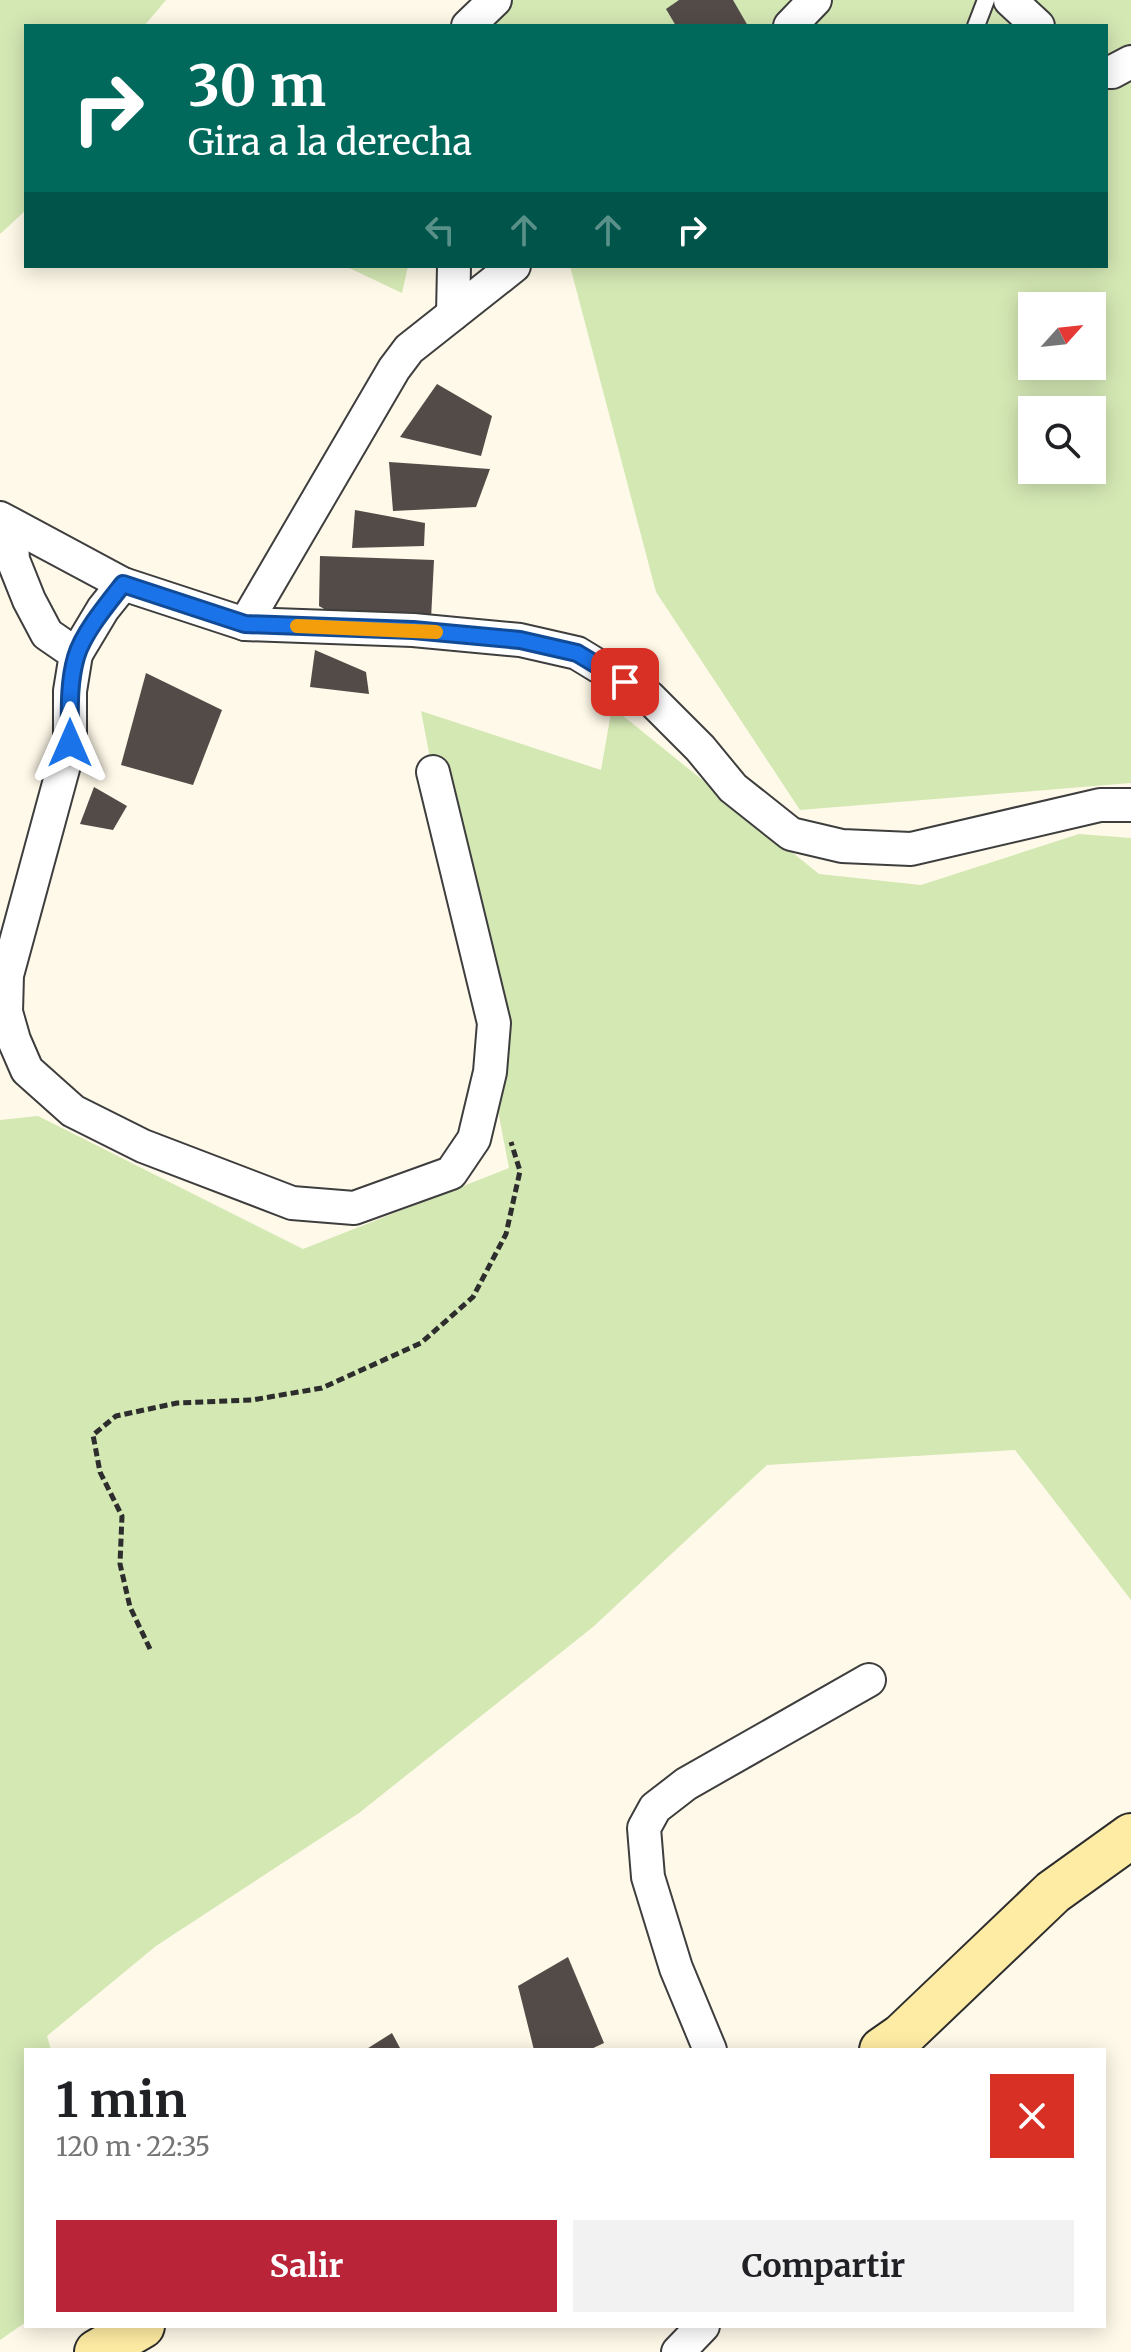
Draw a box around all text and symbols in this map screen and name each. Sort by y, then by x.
text: 30 m [188,51,326,121]
icon: right [56,56,160,160]
text: Gira a la derecha [188,120,472,165]
icon: left [418,208,462,252]
icon: ahead [502,208,546,252]
icon: ahead [586,208,630,252]
icon: right [670,208,714,252]
north arrow [1018,292,1106,380]
map controls [1018,292,1106,484]
button: search [1018,396,1106,484]
pin [591,648,659,716]
icon: arrive [603,660,647,704]
position arrow [28,701,112,785]
text: 1 min [56,2070,187,2130]
button: close [990,2074,1074,2158]
text: 120 m · 22:35 [56,2130,210,2163]
button: Salir [56,2220,557,2312]
button: Compartir [573,2220,1074,2312]

